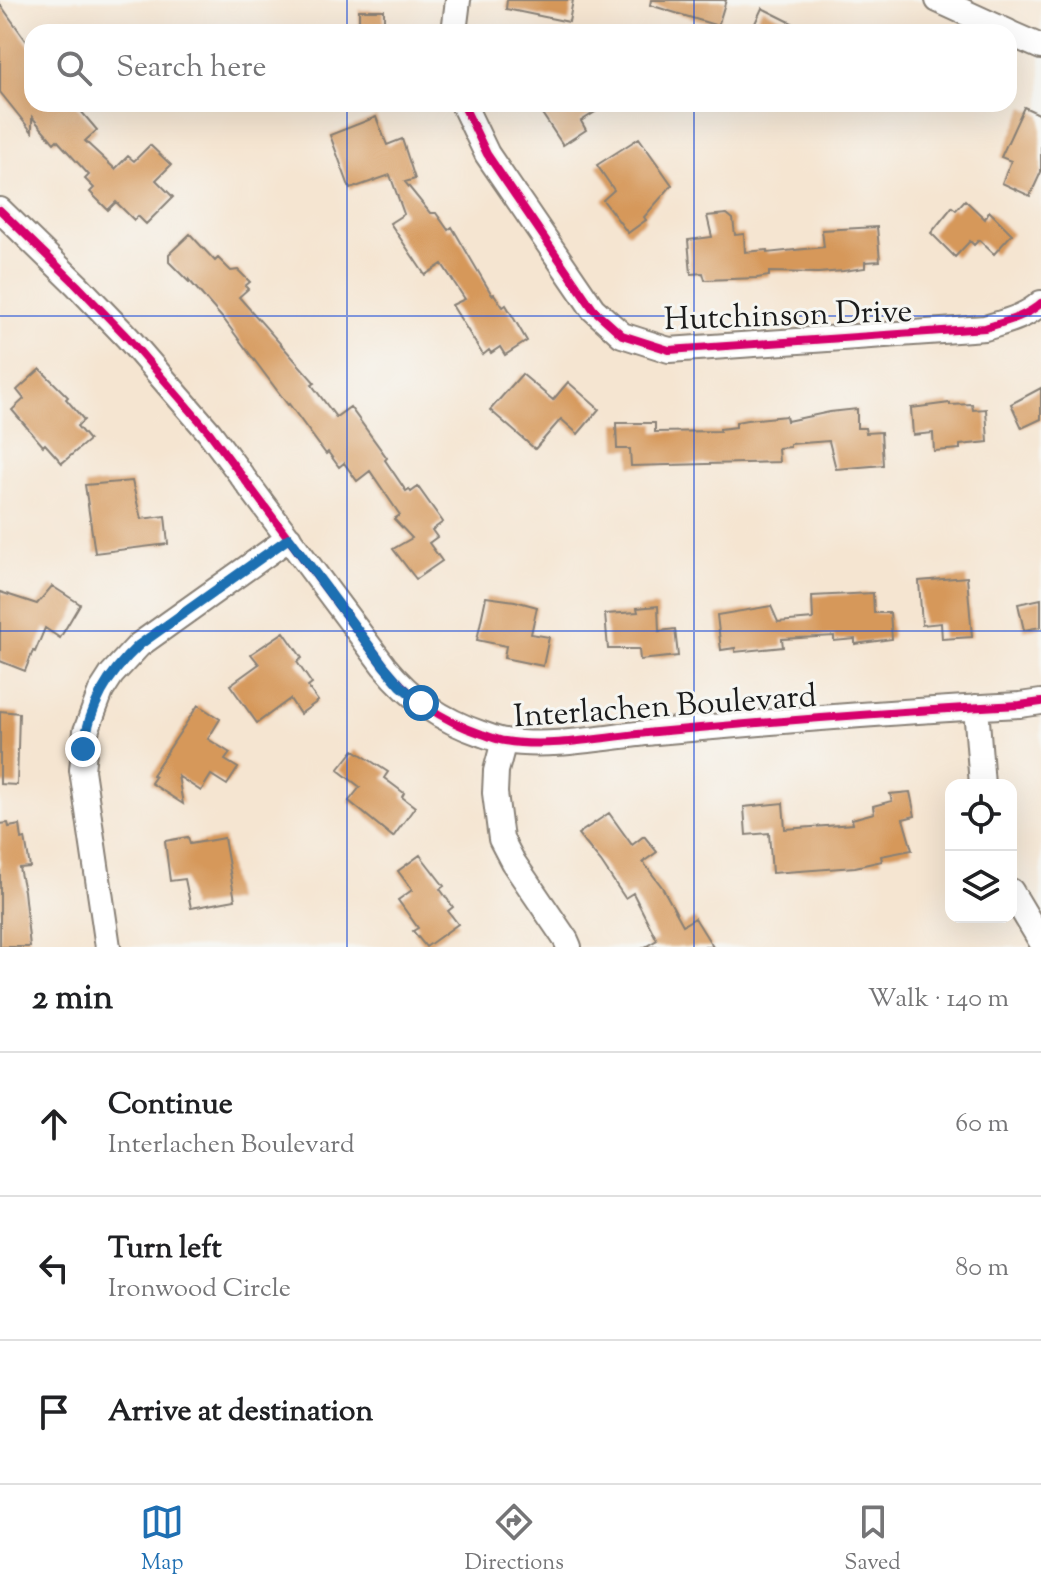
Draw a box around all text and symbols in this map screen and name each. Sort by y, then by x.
search box [24,24,1017,112]
icon: search [52,46,96,90]
text: Search here [116,47,266,90]
street label: Hutchinson Drive [663,290,913,344]
street label: Interlachen Boulevard [512,674,818,742]
route start [403,685,439,721]
route end [65,731,101,767]
map controls [945,779,1017,923]
button: locate [945,779,1017,851]
button: layers [945,851,1017,923]
text: 2 min [32,975,113,1024]
text: Walk · 140 m [868,981,1009,1018]
text: Continue [108,1084,233,1127]
icon: ahead [32,1102,76,1146]
text: 60 m [955,1106,1009,1143]
text: Interlachen Boulevard [108,1127,355,1164]
text: Turn left [108,1228,222,1271]
icon: left [32,1246,76,1290]
text: 80 m [955,1250,1009,1287]
text: Ironwood Circle [108,1271,291,1308]
icon: arrive [32,1390,76,1434]
text: Arrive at destination [108,1391,373,1434]
tab: Map [140,1500,184,1580]
tab: Directions [465,1500,564,1580]
tab: Saved [844,1500,901,1580]

